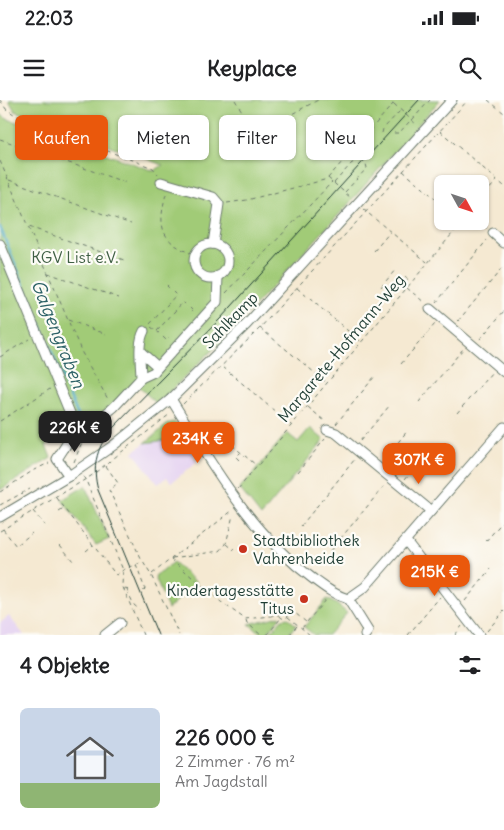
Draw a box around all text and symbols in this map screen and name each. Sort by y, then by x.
text: 22:03 [25,6,73,30]
icon: menu [20,54,48,82]
text: Keyplace [207,54,297,82]
icon: search [456,54,484,82]
chip: Kaufen [15,115,108,160]
chip: Mieten [118,115,209,160]
chip: Filter [219,115,296,160]
chip: Neu [306,115,374,160]
north arrow [434,175,489,230]
map controls [434,175,489,230]
park label: KGV List e.V. [31,247,119,267]
street label: Margarete-Hofmann-Weg [273,270,409,426]
water label: Galgengraben [26,276,91,392]
street label: Sahlkamp [198,287,262,353]
pin: 226K € [34,410,116,453]
text: 226K € [50,417,100,437]
pin: 234K € [157,422,239,464]
text: 234K € [172,428,224,448]
pin: 307K € [378,442,460,485]
text: 307K € [393,449,445,469]
place label: Stadtbibliothek Vahrenheide [253,530,360,568]
marker: Stadtbibliothek Vahrenheide [237,543,249,555]
pin: 215K € [394,554,476,597]
text: 215K € [411,561,459,581]
place label: Kindertagesstätte Titus [166,580,294,618]
marker: Kindertagesstätte Titus [298,593,310,605]
icon: filters [456,651,484,679]
text: 4 Objekte [20,652,110,679]
text: 226 000 € [175,724,275,751]
icon: home [60,728,120,788]
text: 2 Zimmer · 76 m² [175,751,295,771]
text: Am Jagdstall [175,771,268,791]

